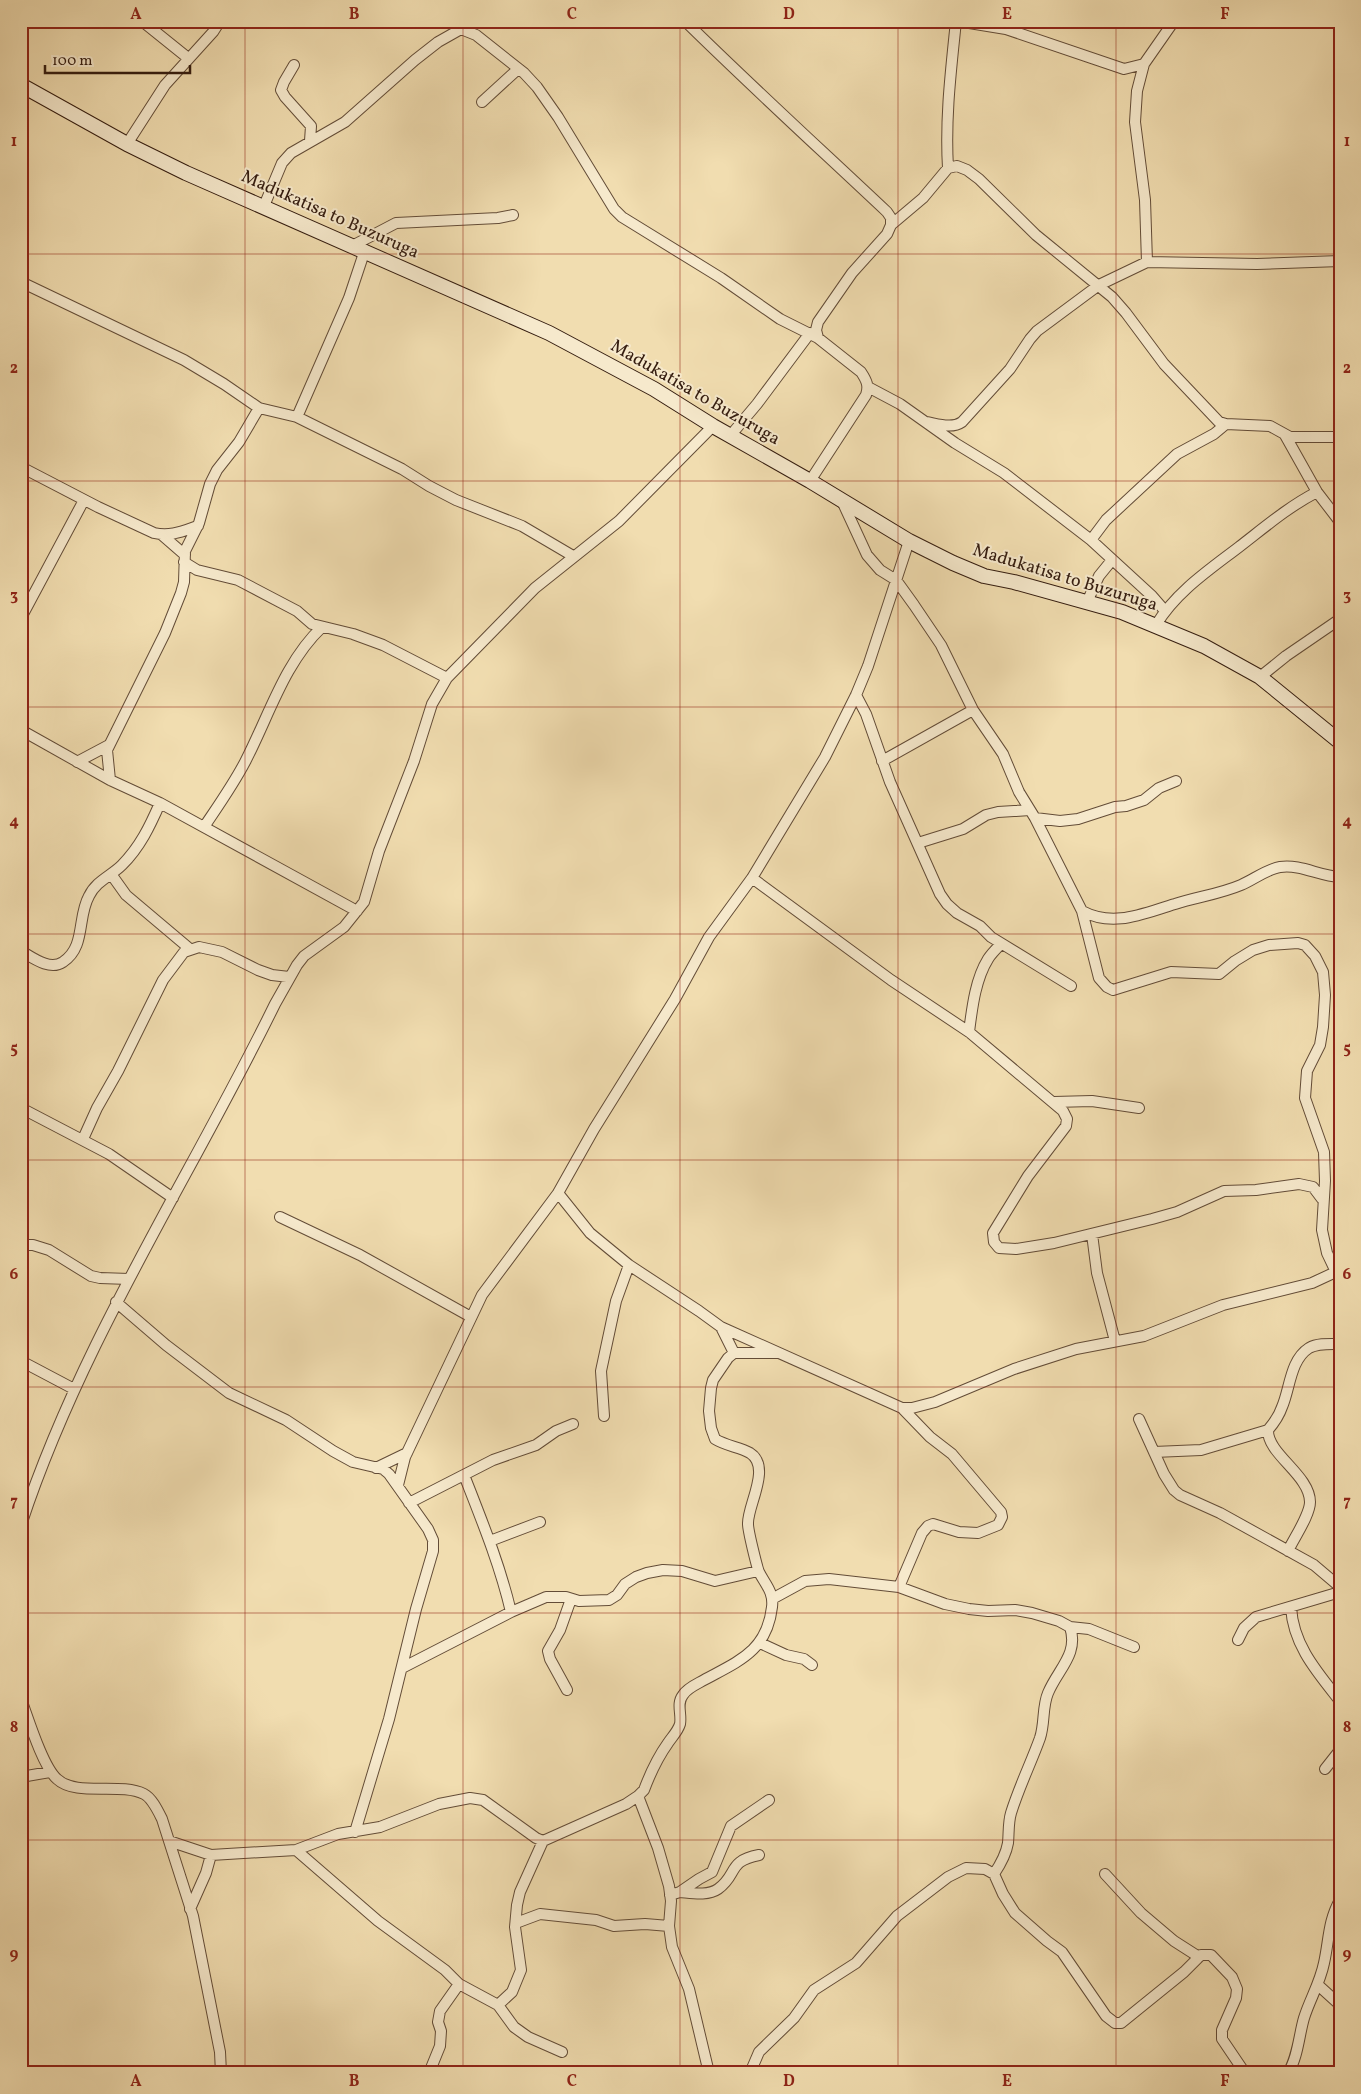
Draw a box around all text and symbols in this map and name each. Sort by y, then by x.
text: A [130,4,142,26]
text: B [349,4,360,26]
text: C [567,4,577,26]
text: D [783,4,795,26]
text: E [1002,4,1012,26]
text: F [1220,4,1230,26]
scale bar [45,42,190,74]
text: 100 m [52,51,92,72]
text: 1 [11,131,17,153]
text: 1 [1344,131,1350,153]
street label: Madukatisa to Buzuruga [237,164,423,266]
street label: Madukatisa to Buzuruga [606,334,785,452]
text: 2 [10,358,18,380]
text: 2 [1343,358,1351,380]
street label: Madukatisa to Buzuruga [969,538,1161,618]
text: 3 [10,585,18,607]
text: 3 [1343,585,1351,607]
text: 4 [9,811,19,833]
text: 4 [1342,811,1352,833]
text: 5 [10,1038,18,1060]
text: 5 [1343,1038,1351,1060]
text: 6 [10,1264,19,1286]
text: 6 [1343,1264,1352,1286]
text: 7 [10,1491,18,1513]
text: 7 [1343,1491,1351,1513]
text: 8 [10,1717,18,1739]
text: 8 [1343,1717,1351,1739]
text: 9 [10,1944,19,1966]
text: 9 [1343,1944,1352,1966]
text: A [130,2071,142,2093]
text: B [349,2071,360,2093]
text: C [567,2071,577,2093]
text: D [783,2071,795,2093]
text: E [1002,2071,1012,2093]
text: F [1220,2071,1230,2093]

